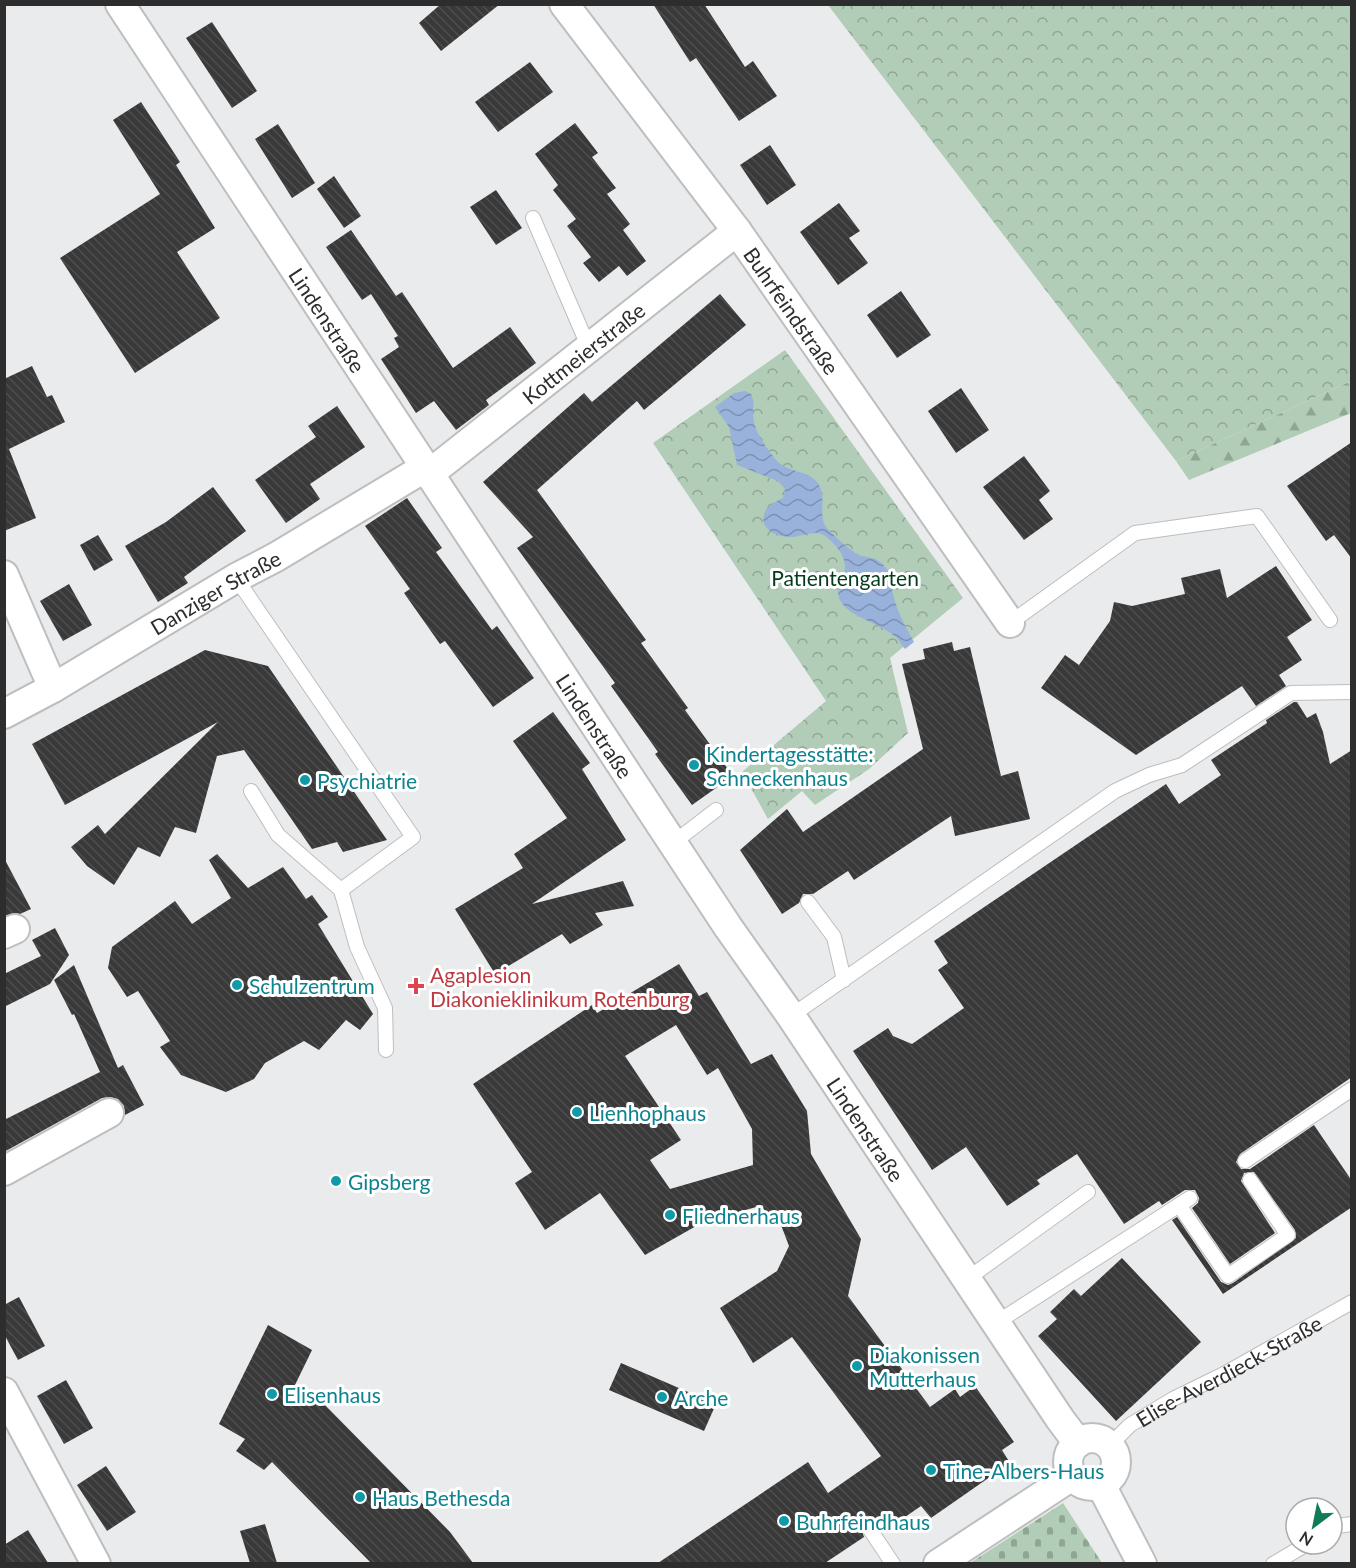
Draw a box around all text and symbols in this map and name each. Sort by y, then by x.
street label: Buhrfeindstraße [739,242,845,379]
street label: Lindenstraße [285,263,371,377]
street label: Kottmeierstraße [517,297,649,409]
street label: Danziger Straße [145,544,285,639]
park label: Patientengarten [771,565,919,590]
street label: Lindenstraße [552,669,639,782]
place label: Kindertagesstätte: Schneckenhaus [706,741,874,790]
marker: Kindertagesstätte: Schneckenhaus [687,758,701,772]
place label: Psychiatrie [317,768,417,793]
marker: Psychiatrie [298,773,312,787]
place label: Agaplesion Diakonieklinikum Rotenburg [430,962,690,1011]
place label: Schulzentrum [249,973,375,998]
marker: Agaplesion Diakonieklinikum Rotenburg [407,977,425,995]
marker: Schulzentrum [230,978,244,992]
street label: Lindenstraße [823,1072,910,1186]
place label: Lienhophaus [589,1100,706,1125]
marker: Lienhophaus [570,1105,584,1119]
place label: Gipsberg [348,1169,430,1194]
marker: Gipsberg [329,1174,343,1188]
place label: Fliednerhaus [682,1203,800,1228]
marker: Fliednerhaus [663,1208,677,1222]
street label: Elise-Averdieck-Straße [1131,1309,1326,1431]
place label: Diakonissen Mutterhaus [869,1342,980,1391]
marker: Diakonissen Mutterhaus [850,1359,864,1373]
place label: Elisenhaus [284,1382,381,1407]
place label: Arche [674,1385,728,1410]
marker: Elisenhaus [265,1387,279,1401]
marker: Arche [655,1390,669,1404]
place label: Tine-Albers-Haus [943,1458,1104,1483]
marker: Tine-Albers-Haus [924,1463,938,1477]
place label: Haus Bethesda [372,1485,510,1510]
marker: Haus Bethesda [353,1490,367,1504]
north arrow [1284,1496,1344,1556]
place label: Buhrfeindhaus [796,1509,930,1534]
marker: Buhrfeindhaus [777,1514,791,1528]
text: N [1296,1528,1316,1550]

